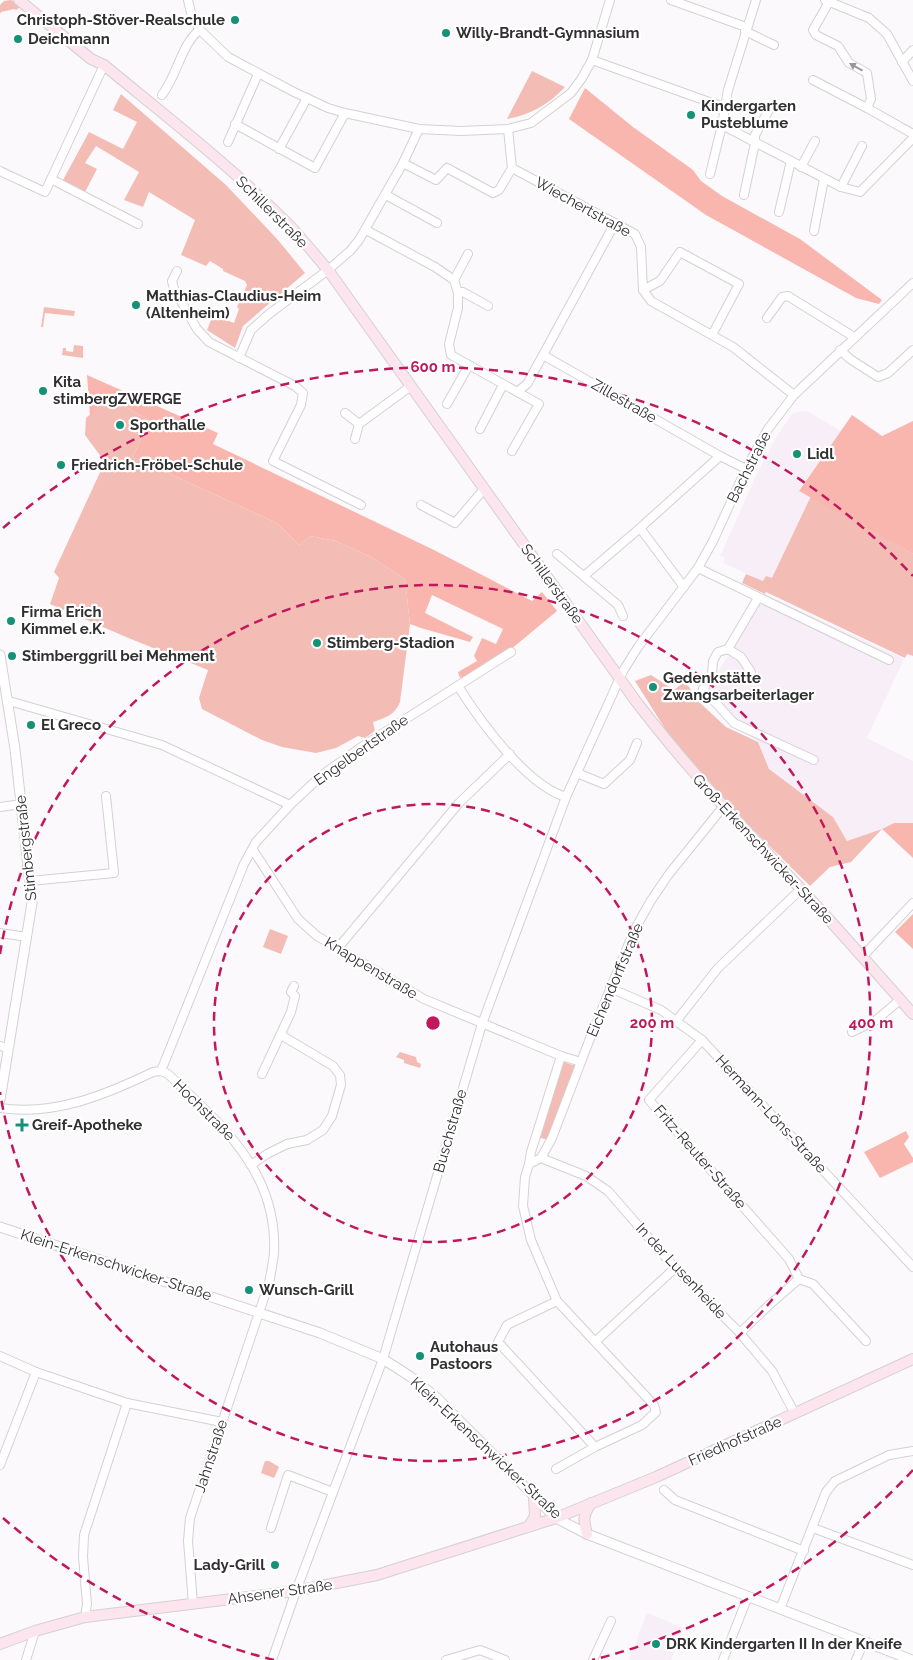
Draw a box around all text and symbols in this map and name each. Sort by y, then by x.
place label: Christoph-Stöver-Realschule [17,11,225,29]
marker: Christoph-Stöver-Realschule [229,14,241,26]
place label: Willy-Brandt-Gymnasium [456,24,640,42]
marker: Willy-Brandt-Gymnasium [440,27,452,39]
place label: Deichmann [28,30,110,48]
marker: Deichmann [12,33,24,45]
one-way arrow [849,63,864,71]
place label: Kindergarten Pusteblume [701,97,796,132]
marker: Kindergarten Pusteblume [685,109,697,121]
street label: Schillerstraße [232,172,312,252]
street label: Wiechertstraße [532,173,634,241]
place label: Matthias-Claudius-Heim (Altenheim) [146,287,321,322]
marker: Matthias-Claudius-Heim (Altenheim) [130,299,142,311]
text: 600 m [410,358,456,376]
place label: Kita stimbergZWERGE [53,373,182,408]
street label: Zillestraße [588,375,660,427]
marker: Kita stimbergZWERGE [37,385,49,397]
place label: Sporthalle [130,416,205,434]
marker: Sporthalle [114,419,126,431]
street label: Bachstraße [723,428,775,506]
place label: Lidl [807,445,834,463]
marker: Lidl [791,448,803,460]
place label: Friedrich-Fröbel-Schule [71,456,243,474]
marker: Friedrich-Fröbel-Schule [55,459,67,471]
street label: Schillerstraße [517,541,587,628]
place label: Firma Erich Kimmel e.K. [21,603,106,638]
marker: Firma Erich Kimmel e.K. [5,615,17,627]
place label: Stimberg-Stadion [327,634,455,652]
marker: Stimberg-Stadion [311,637,323,649]
place label: Stimberggrill bei Mehment [22,647,215,665]
marker: Stimberggrill bei Mehment [6,650,18,662]
place label: Gedenkstätte Zwangsarbeiterlager [663,669,814,704]
marker: Gedenkstätte Zwangsarbeiterlager [647,681,659,693]
street label: Engelbertstraße [310,711,412,789]
place label: El Greco [41,716,101,734]
marker: El Greco [25,719,37,731]
street label: Groß-Erkenschwicker-Straße [689,770,837,928]
street label: Stimbergstraße [11,794,41,902]
street label: Eichendorffstraße [583,920,647,1040]
street label: Knappenstraße [321,933,421,1003]
centre of rings [424,1014,442,1032]
text: 200 m [630,1014,674,1032]
text: 400 m [849,1014,893,1032]
street label: Hermann-Löns-Straße [712,1051,831,1177]
street label: Hochstraße [169,1075,239,1145]
street label: Buschstraße [430,1087,471,1175]
street label: Fritz-Reuter-Straße [650,1101,750,1213]
place label: Greif-Apotheke [32,1116,142,1134]
marker: Greif-Apotheke [16,1119,28,1131]
street label: In der Lusenheide [632,1219,730,1323]
street label: Klein-Erkenschwicker-Straße [18,1226,214,1305]
place label: Wunsch-Grill [259,1281,354,1299]
marker: Wunsch-Grill [243,1284,255,1296]
place label: Autohaus Pastoors [430,1338,498,1373]
marker: Autohaus Pastoors [414,1350,426,1362]
street label: Klein-Erkenschwicker-Straße [407,1373,565,1523]
street label: Friedhofstraße [686,1412,785,1470]
street label: Jahnstraße [191,1417,231,1495]
place label: Lady-Grill [194,1556,265,1574]
marker: Lady-Grill [269,1559,281,1571]
street label: Ahsener Straße [226,1576,334,1608]
place label: DRK Kindergarten II In der Kneife [666,1635,902,1653]
marker: DRK Kindergarten II In der Kneife [650,1638,662,1650]

